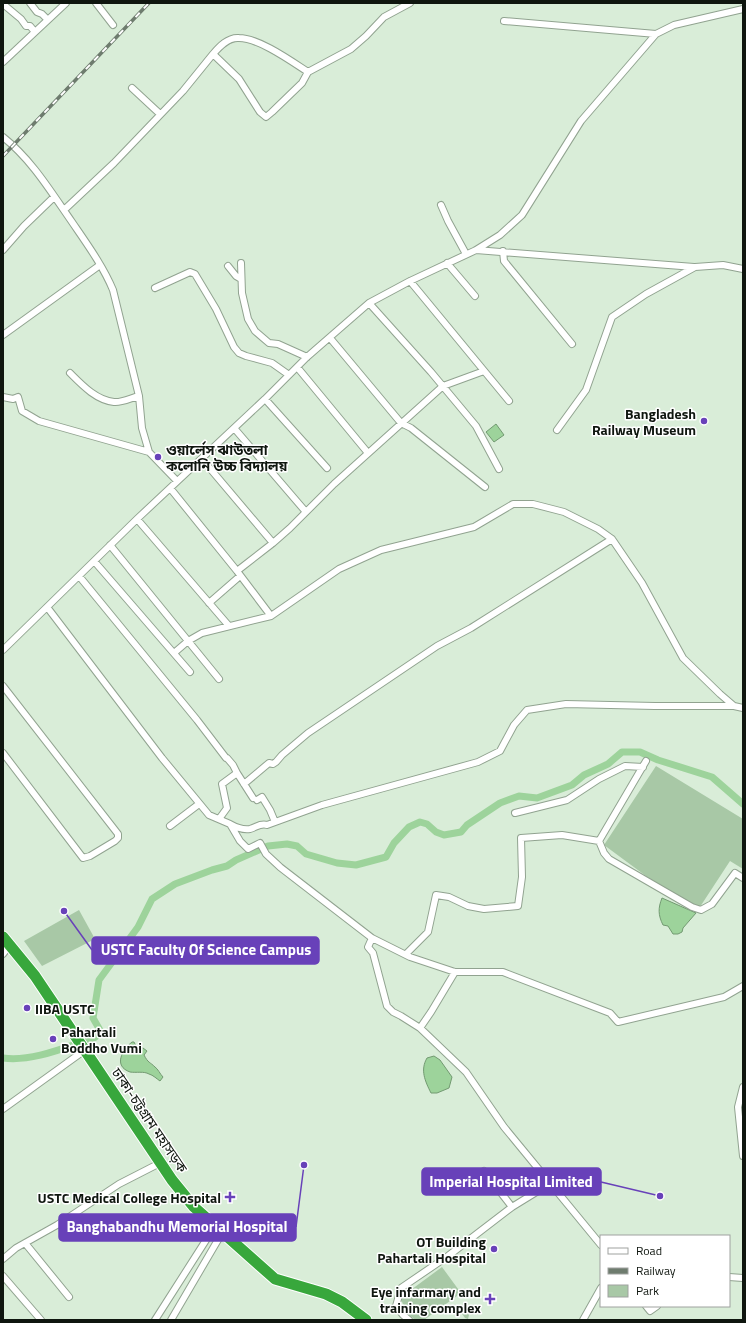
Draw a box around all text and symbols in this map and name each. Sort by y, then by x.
place label: Bangladesh Railway Museum [592,403,696,440]
marker: Bangladesh Railway Museum [699,416,709,426]
place label: ওয়ার্লেস ঝাউতলা কলোনি উচ্চ বিদ্যালয় [165,439,288,476]
marker: ওয়ার্লেস ঝাউতলা কলোনি উচ্চ বিদ্যালয় [153,452,163,462]
callout: USTC Faculty Of Science Campus [92,937,319,964]
text: USTC Faculty Of Science Campus [101,938,311,961]
place label: IIBA USTC [35,998,95,1019]
marker: IIBA USTC [22,1003,32,1013]
place label: Pahartali Boddho Vumi [61,1021,142,1058]
marker: Pahartali Boddho Vumi [48,1034,58,1044]
street label: ঢাকা-চট্টগ্রাম মহাসড়ক [106,1062,193,1177]
callout: Imperial Hospital Limited [422,1168,601,1195]
text: Imperial Hospital Limited [429,1170,593,1193]
place label: USTC Medical College Hospital [38,1187,221,1208]
marker: USTC Medical College Hospital [224,1191,236,1203]
callout: Banghabandhu Memorial Hospital [59,1214,296,1241]
text: Banghabandhu Memorial Hospital [66,1215,288,1238]
place label: OT Building Pahartali Hospital [377,1231,487,1268]
legend [600,1235,730,1307]
text: Road [636,1241,662,1260]
marker: OT Building Pahartali Hospital [489,1244,499,1254]
text: Railway [636,1261,676,1280]
place label: Eye infarmary and training complex [371,1281,481,1318]
text: Park [636,1281,659,1300]
marker: Eye infarmary and training complex [484,1293,496,1305]

